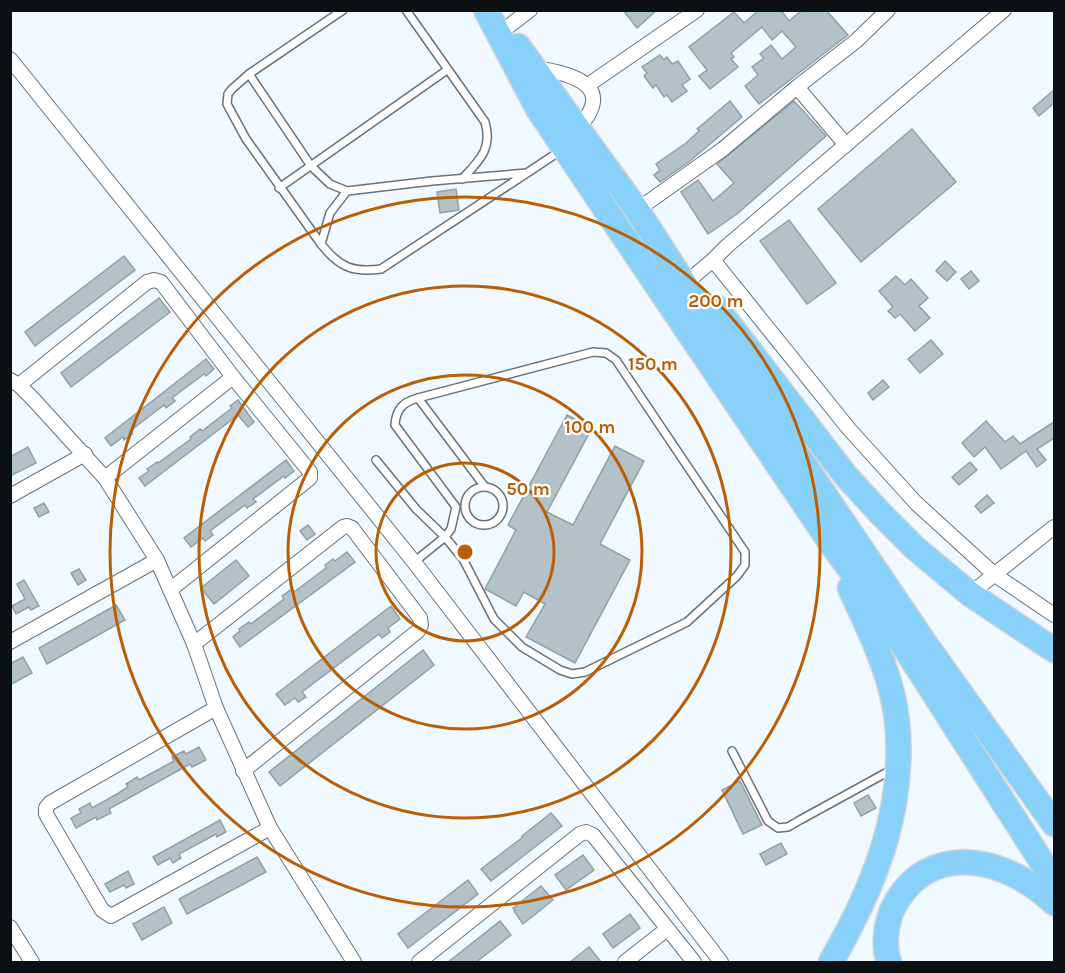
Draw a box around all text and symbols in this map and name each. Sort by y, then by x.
text: 200 m [688,290,744,312]
text: 150 m [628,353,678,375]
text: 100 m [565,416,615,438]
text: 50 m [506,478,550,500]
centre of rings [455,542,475,562]

